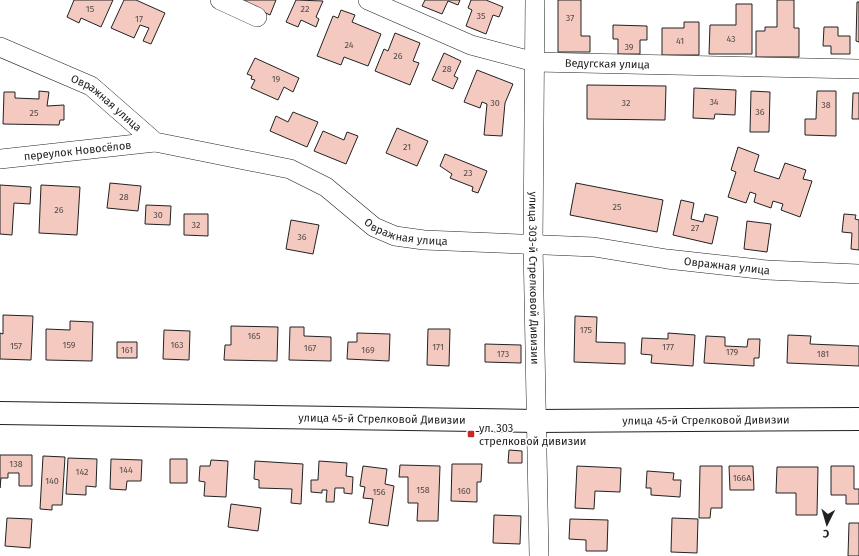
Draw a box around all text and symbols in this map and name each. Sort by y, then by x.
house number: 15 [86,4,95,14]
house number: 22 [301,4,309,14]
house number: 35 [476,11,486,21]
house number: 37 [566,13,574,23]
house number: 17 [135,14,143,24]
house number: 43 [726,34,736,44]
house number: 41 [676,36,684,46]
house number: 24 [344,40,354,50]
house number: 39 [624,42,634,52]
house number: 26 [393,51,403,61]
street label: Ведугская улица [565,57,650,71]
house number: 28 [442,64,452,74]
street label: Овражная улица [69,72,144,134]
house number: 19 [272,74,281,84]
house number: 34 [709,97,719,107]
house number: 30 [490,98,500,108]
house number: 32 [622,98,630,108]
house number: 38 [821,100,831,110]
house number: 36 [755,107,765,117]
house number: 25 [30,108,39,118]
street label: переулок Новосёлов [23,139,132,163]
house number: 21 [403,142,411,152]
house number: 23 [464,168,472,178]
street label: улица 303-й Стрелковой Дивизии [526,191,541,365]
house number: 28 [119,192,129,202]
house number: 25 [613,202,622,212]
house number: 26 [54,205,64,215]
house number: 30 [153,210,163,220]
street label: Овражная улица [361,216,448,248]
house number: 32 [192,220,200,230]
house number: 27 [691,223,699,233]
house number: 36 [297,232,307,242]
street label: Овражная улица [683,255,771,277]
house number: 175 [580,325,593,335]
house number: 165 [247,331,261,341]
house number: 159 [63,340,76,350]
house number: 163 [170,340,184,350]
house number: 157 [10,341,22,351]
house number: 171 [432,342,444,352]
house number: 177 [662,342,674,352]
house number: 167 [304,343,316,353]
house number: 161 [121,345,133,355]
house number: 169 [361,345,375,355]
house number: 179 [726,347,738,357]
house number: 173 [497,349,509,359]
house number: 181 [817,349,829,359]
street label: улица 45-й Стрелковой Дивизии [298,411,466,427]
street label: улица 45-й Стрелковой Дивизии [622,413,790,427]
place label: ул. 303 стрелковой дивизии [479,422,586,448]
marker: ул. 303 стрелковой дивизии [466,429,476,439]
house number: 138 [9,459,23,469]
house number: 144 [119,465,133,475]
house number: 142 [76,467,88,477]
house number: 166А [733,473,752,483]
house number: 140 [45,476,59,486]
house number: 158 [416,485,430,495]
house number: 160 [457,486,471,496]
house number: 156 [372,487,386,497]
north arrow [807,504,847,544]
text: С [822,527,830,540]

